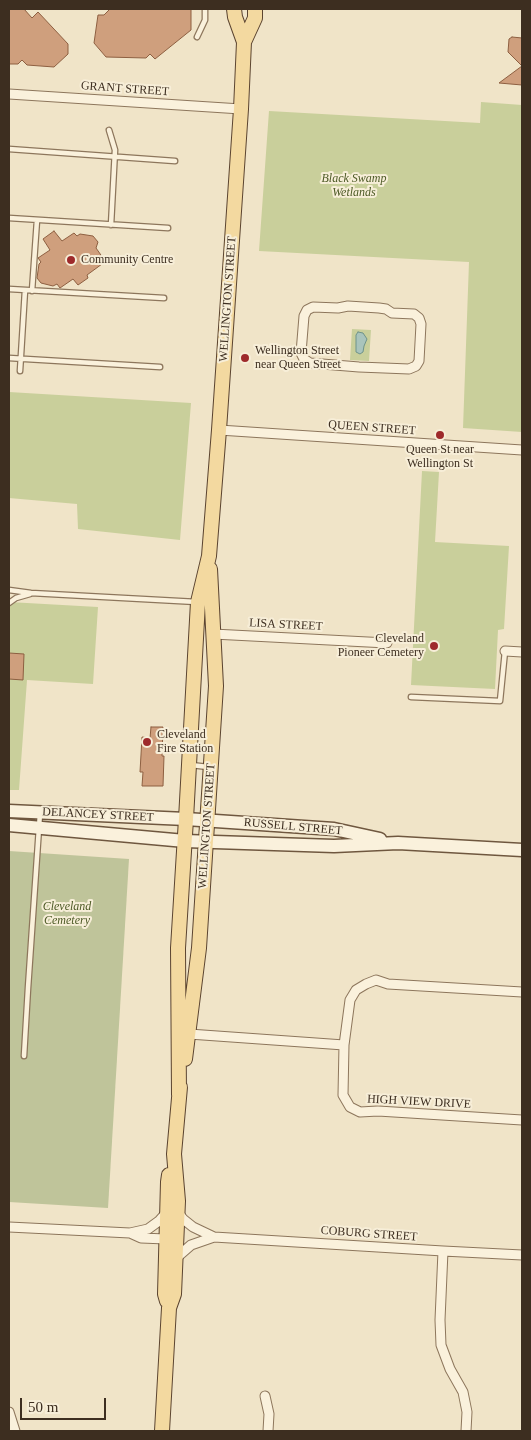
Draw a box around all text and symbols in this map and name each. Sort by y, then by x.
street label: GRANT STREET [80,79,170,99]
park label: Black Swamp Wetlands [322,172,386,200]
street label: WELLINGTON STREET [216,236,240,362]
place label: Community Centre [81,253,173,267]
marker: Community Centre [65,254,77,266]
place label: Wellington Street near Queen Street [255,344,341,372]
marker: Wellington Street near Queen Street [239,352,251,364]
street label: QUEEN STREET [328,418,416,438]
marker: Queen St near Wellington St [434,429,446,441]
place label: Queen St near Wellington St [406,443,474,471]
street label: LISA STREET [249,616,323,634]
place label: Cleveland Pioneer Cemetery [338,632,424,660]
marker: Cleveland Pioneer Cemetery [428,640,440,652]
place label: Cleveland Fire Station [157,728,213,756]
marker: Cleveland Fire Station [141,736,153,748]
street label: WELLINGTON STREET [195,763,219,889]
street label: DELANCEY STREET [42,805,154,825]
street label: RUSSELL STREET [243,816,343,838]
park label: Cleveland Cemetery [43,900,91,928]
street label: HIGH VIEW DRIVE [367,1092,471,1112]
street label: COBURG STREET [320,1223,418,1245]
scale bar [22,1388,109,1420]
text: 50 m [28,1399,58,1415]

